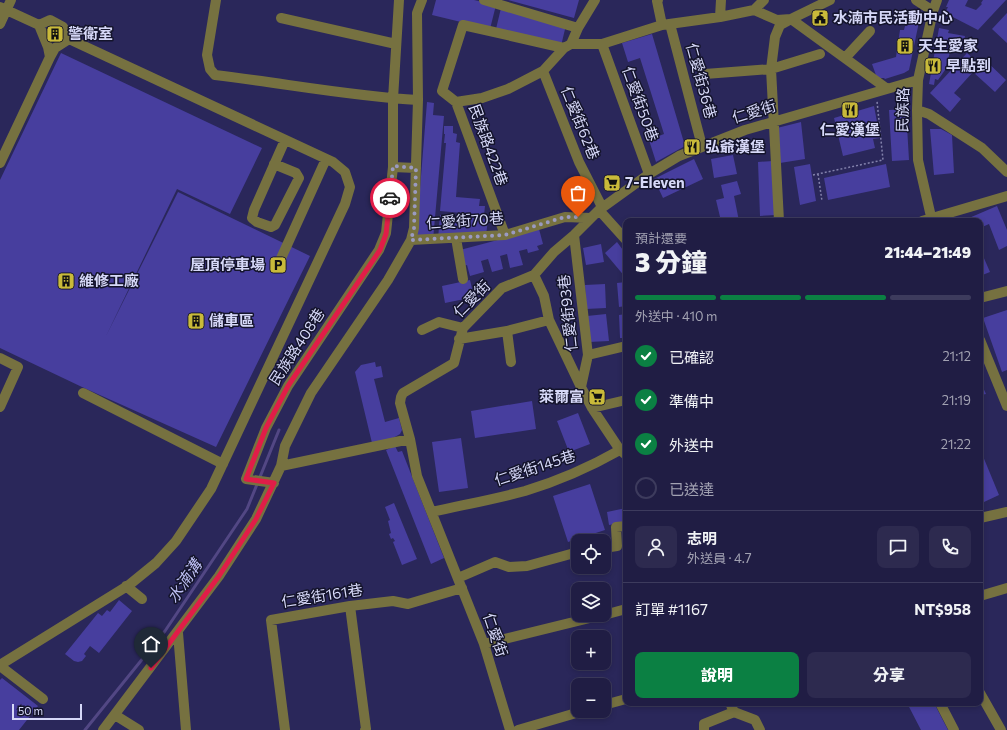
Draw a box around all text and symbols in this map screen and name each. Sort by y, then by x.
public building icon: 水湳市民活動中心 [810,8,830,28]
place label: 水湳市民活動中心 [833,8,953,26]
building icon: 警衛室 [45,24,65,44]
place label: 警衛室 [68,24,113,42]
building icon: 天生愛家 [895,36,915,56]
place label: 天生愛家 [918,36,978,54]
street label: 仁愛街36巷 [683,41,721,121]
restaurant icon: 早點到 [923,56,943,76]
place label: 早點到 [946,56,991,74]
street label: 仁愛街50巷 [619,64,663,144]
street label: 仁愛街62巷 [558,83,604,162]
street label: 民族路 [893,87,911,133]
street label: 仁愛街 [730,96,778,126]
restaurant icon: 仁愛漢堡 [840,100,860,120]
street label: 民族路422巷 [466,101,512,188]
place label: 仁愛漢堡 [820,120,880,138]
restaurant icon: 弘爺漢堡 [682,137,702,157]
place label: 弘爺漢堡 [705,137,765,155]
supermarket icon: 7-Eleven [602,173,622,193]
place label: 7-Eleven [625,173,685,191]
pin [561,176,595,217]
courier [370,178,410,218]
icon: bag [567,182,589,204]
icon: car [379,187,401,209]
street label: 仁愛街70巷 [426,208,504,232]
text: 預計還要 [635,230,687,246]
text: 21:44–21:49 [885,243,971,261]
text: 3 分鐘 [635,246,707,277]
place label: 屋頂停車場 [190,255,265,273]
parking icon: 屋頂停車場 [268,255,288,275]
building icon: 維修工廠 [56,271,76,291]
place label: 維修工廠 [79,271,139,289]
street label: 仁愛街93巷 [554,274,580,353]
street label: 仁愛街 [449,276,494,321]
street label: 民族路408巷 [265,305,328,388]
text: 外送中 · 410 m [635,308,717,324]
building icon: 儲車區 [186,311,206,331]
place label: 儲車區 [209,311,254,329]
icon: check [635,345,657,367]
text: 已確認 [669,348,714,366]
text: 21:12 [942,348,971,364]
place label: 萊爾富 [539,387,584,405]
supermarket icon: 萊爾富 [587,387,607,407]
icon: check [635,389,657,411]
text: 準備中 [669,392,714,410]
text: 21:19 [942,392,971,408]
icon: check [635,433,657,455]
text: 外送中 [669,436,714,454]
text: 21:22 [941,436,971,452]
street label: 仁愛街145巷 [492,446,577,489]
text: 已送達 [669,480,714,498]
button: person [635,526,677,568]
button: chat [877,526,919,568]
button: phone [929,526,971,568]
text: 志明 [687,529,717,547]
map controls [571,534,611,718]
button: locate [571,534,611,574]
text: 外送員 · 4.7 [687,550,752,566]
water label: 水湳溝 [162,554,206,606]
street label: 仁愛街161巷 [280,580,364,610]
button: layers [571,582,611,622]
text: 訂單 #1167 [635,600,708,618]
text: NT$958 [914,600,971,618]
street label: 仁愛街 [480,610,512,659]
pin [134,627,168,668]
button: + [571,630,611,670]
icon: home [140,633,162,655]
button: 說明 [635,652,799,698]
button: 分享 [807,652,971,698]
button: − [571,678,611,718]
scale bar [12,702,82,721]
text: 50 m [18,704,43,717]

